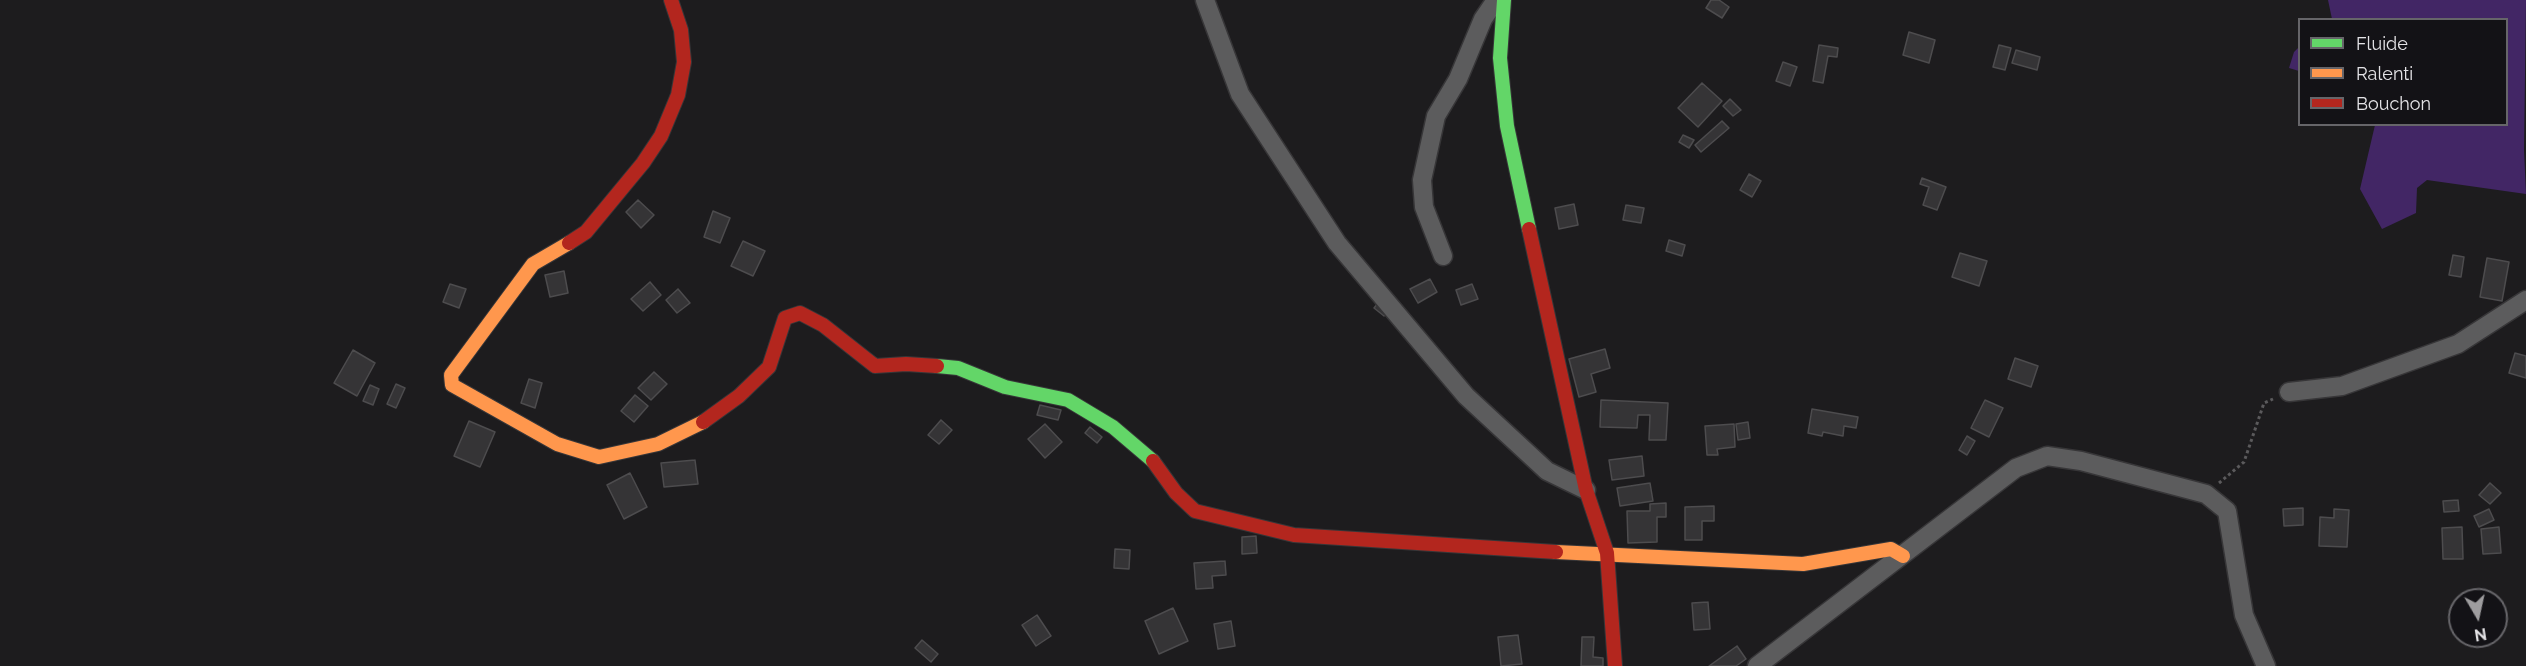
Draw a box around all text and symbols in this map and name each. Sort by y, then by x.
legend [2298,18,2508,126]
text: Fluide [2356,33,2408,54]
text: Ralenti [2356,63,2413,84]
text: Bouchon [2356,93,2431,114]
north arrow [2448,588,2508,648]
text: N [2473,624,2488,645]

